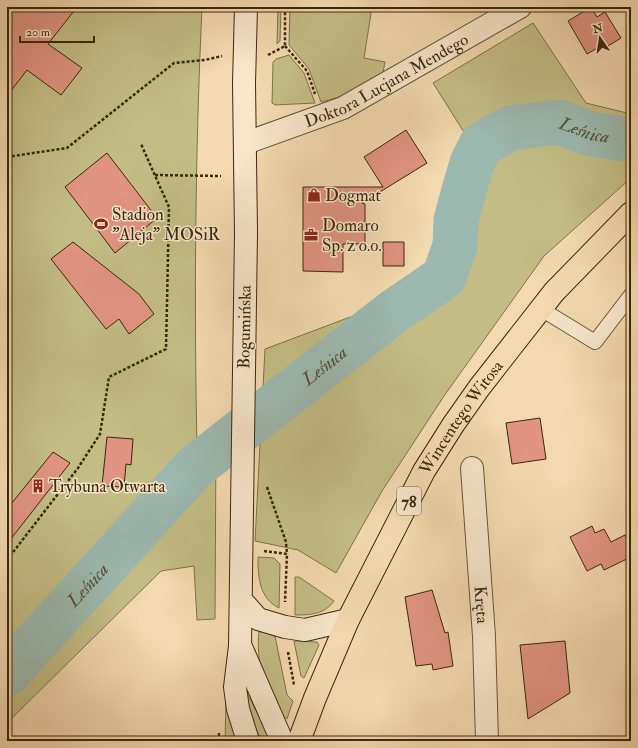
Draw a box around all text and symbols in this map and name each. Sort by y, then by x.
scale bar [20,18,94,44]
north arrow [580,18,620,58]
text: N [591,21,605,36]
text: 20 m [26,25,51,40]
street label: Doktora Lucjana Mendego [301,29,472,132]
water label: Leśnica [555,112,611,149]
place label: Dogmat [325,185,382,206]
shop icon: Dogmat [306,187,322,203]
place label: Stadion "Aleja" MOSiR [112,204,221,245]
place label: Domaro Sp. z o.o. [322,215,382,257]
sports icon: Stadion "Aleja" MOSiR [93,216,109,232]
office icon: Domaro Sp. z o.o. [303,227,319,243]
street label: Bogumińska [233,284,256,369]
water label: Leśnica [297,341,352,392]
street label: Wincentego Witosa [414,355,508,479]
place label: Trybuna Otwarta [49,476,167,498]
building icon: Trybuna Otwarta [30,478,46,494]
road number: 78 [397,487,421,515]
water label: Leśnica [62,559,114,613]
street label: Kręta [469,585,493,625]

